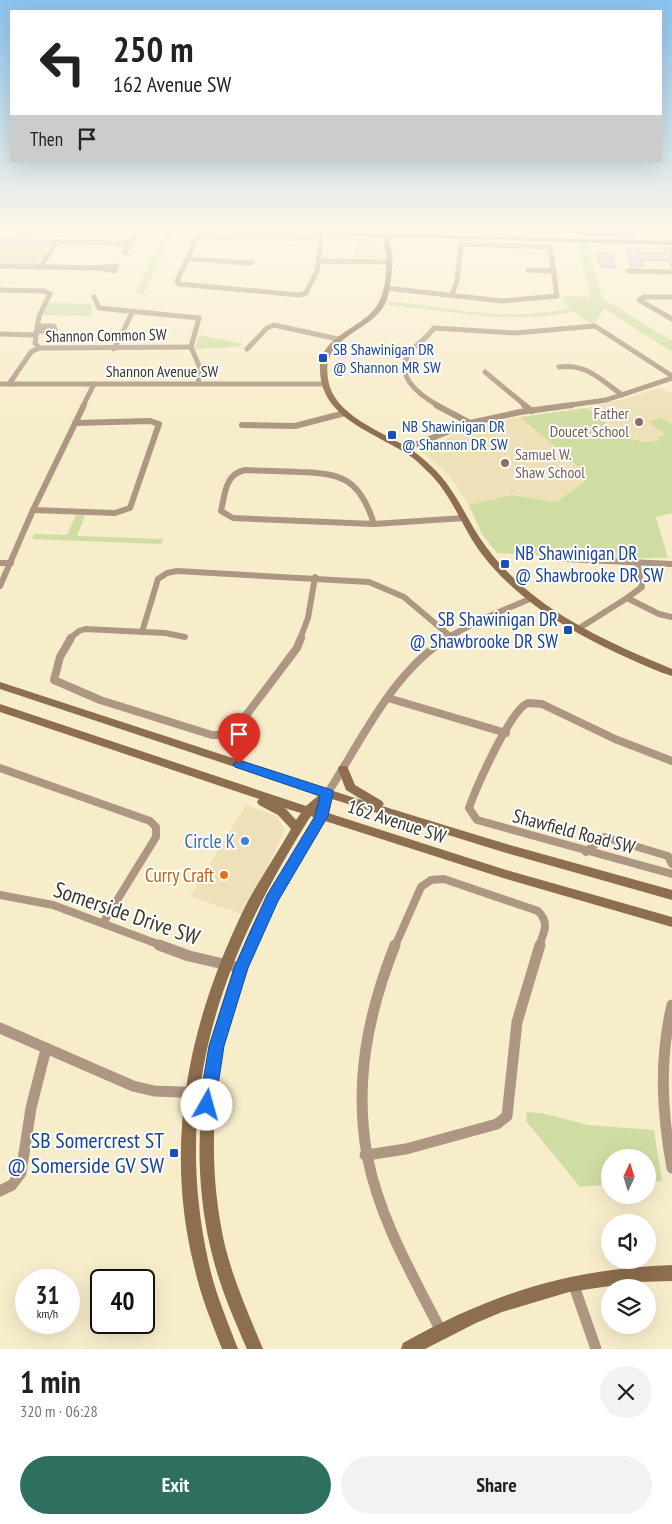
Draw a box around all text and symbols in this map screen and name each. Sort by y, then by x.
text: 250 m [113,26,194,72]
icon: left [30,30,95,95]
text: 162 Avenue SW [113,70,231,98]
icon: arrive [73,125,101,153]
text: Then [30,127,63,151]
street label: Shannon Common SW [45,324,167,346]
place label: SB Shawinigan DR @ Shannon MR SW [333,339,441,377]
marker: SB Shawinigan DR @ Shannon MR SW [317,352,329,364]
street label: Shannon Avenue SW [106,361,219,381]
place label: Father Doucet School [550,403,630,441]
place label: NB Shawinigan DR @ Shannon DR SW [402,416,508,454]
marker: Father Doucet School [633,416,645,428]
marker: NB Shawinigan DR @ Shannon DR SW [386,429,398,441]
place label: Samuel W. Shaw School [515,444,585,482]
marker: Samuel W. Shaw School [499,457,511,469]
place label: NB Shawinigan DR @ Shawbrooke DR SW [515,541,664,587]
marker: NB Shawinigan DR @ Shawbrooke DR SW [499,558,511,570]
place label: SB Shawinigan DR @ Shawbrooke DR SW [409,607,558,653]
marker: SB Shawinigan DR @ Shawbrooke DR SW [562,624,574,636]
pin [218,713,260,764]
icon: arrive [225,720,253,748]
street label: 162 Avenue SW [345,794,449,848]
street label: Shawfield Road SW [510,803,638,859]
place label: Circle K [185,829,235,853]
marker: Circle K [239,835,251,847]
place label: Curry Craft [145,863,215,887]
marker: Curry Craft [218,869,230,881]
street label: Somerside Drive SW [50,875,204,951]
position arrow [180,1078,232,1130]
place label: SB Somercrest ST @ Somerside GV SW [7,1126,164,1179]
marker: SB Somercrest ST @ Somerside GV SW [168,1147,180,1159]
north arrow [601,1149,656,1204]
map controls [601,1149,656,1334]
button: sound [601,1214,656,1269]
speed limit sign: 40 [90,1269,155,1334]
text: 31 [36,1279,59,1311]
button: layers [601,1279,656,1334]
text: km/h [37,1306,58,1321]
text: 1 min [20,1362,81,1401]
button: close [600,1366,652,1418]
text: 320 m · 06:28 [20,1401,98,1421]
button: Exit [20,1456,331,1514]
button: Share [341,1456,652,1514]

